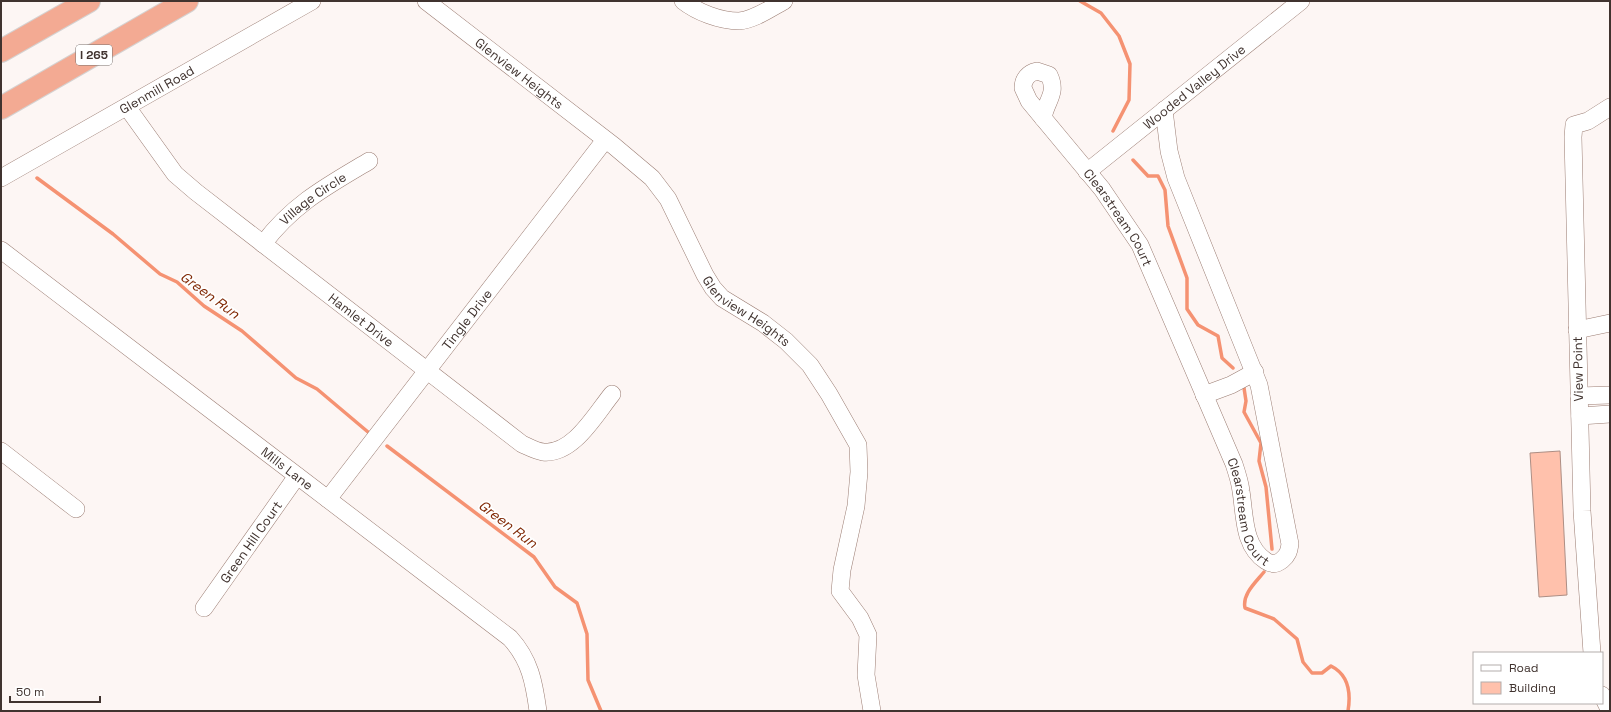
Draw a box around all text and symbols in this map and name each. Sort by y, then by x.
street label: Glenview Heights [472,34,567,113]
street label: Wooded Valley Drive [1139,40,1249,133]
road number: I 265 [76,45,112,65]
street label: Glenmill Road [116,61,197,117]
street label: Clearstream Court [1080,165,1156,269]
street label: Village Circle [276,168,349,228]
water label: Green Run [177,267,244,323]
street label: Glenview Heights [699,273,795,350]
street label: Tingle Drive [438,285,496,353]
street label: Hamlet Drive [325,289,397,350]
street label: View Point [1569,336,1587,402]
street label: Mills Lane [258,443,317,494]
street label: Clearstream Court [1224,455,1273,570]
water label: Green Run [475,496,541,552]
street label: Green Hill Court [216,497,285,586]
legend [1473,652,1603,704]
text: Road [1509,660,1538,676]
scale bar [10,678,100,704]
text: Building [1509,680,1556,696]
text: 50 m [16,684,44,700]

